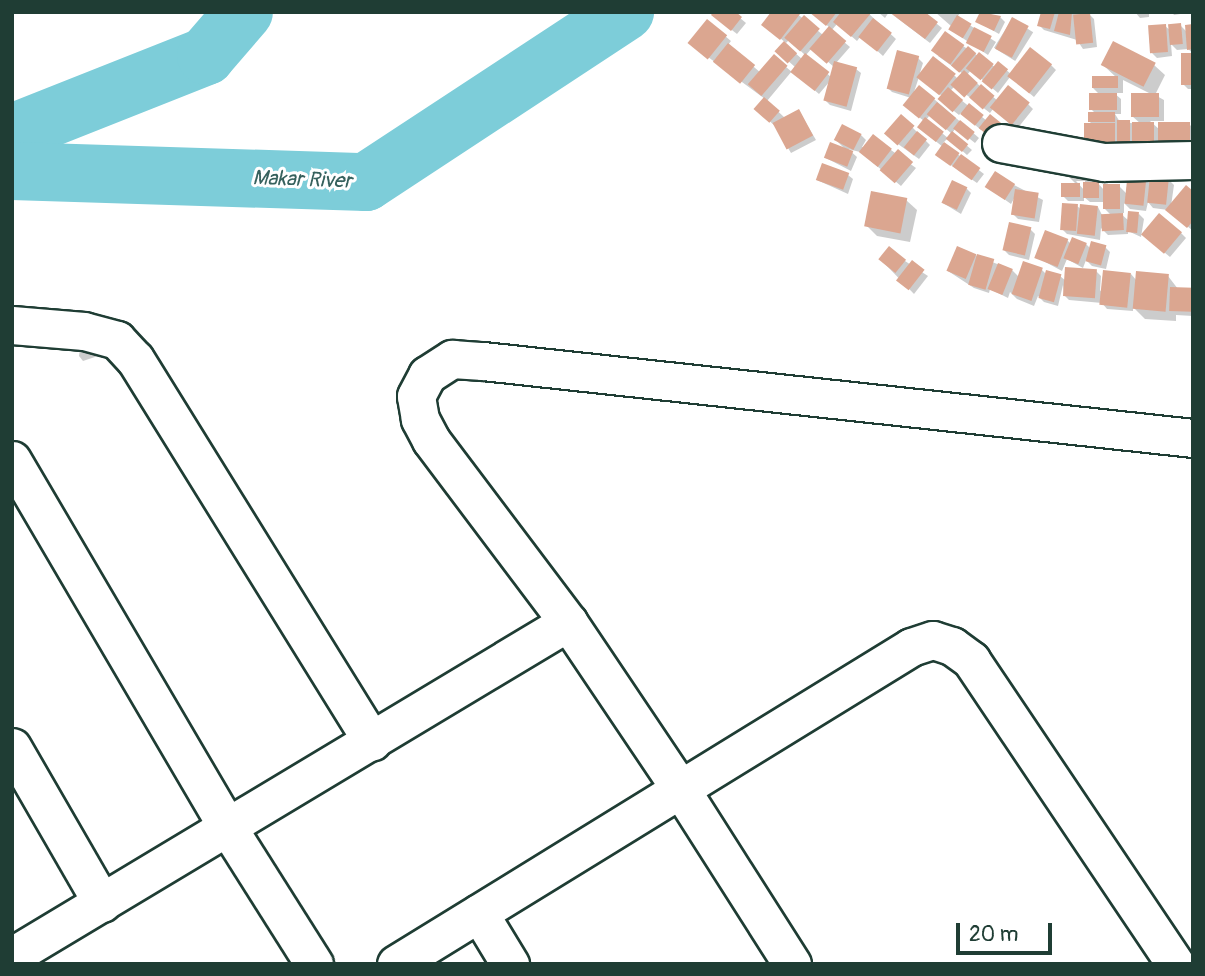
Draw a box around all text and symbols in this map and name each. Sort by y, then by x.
water label: Makar River [252,166,352,194]
scale bar [960,909,1056,953]
text: 20 m [969,921,1018,948]

